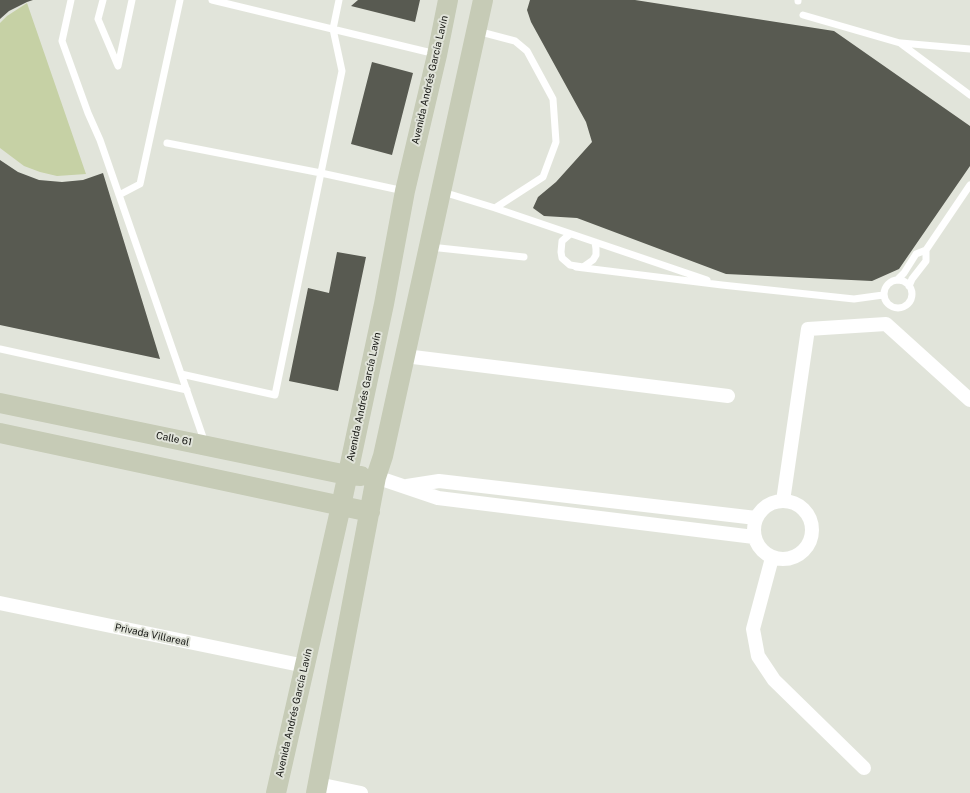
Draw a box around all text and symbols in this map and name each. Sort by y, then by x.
street label: Avenida Andrés García Lavín [409,14,451,146]
street label: Avenida Andrés García Lavín [344,331,384,463]
street label: Calle 61 [155,430,193,448]
street label: Privada Villareal [114,621,190,649]
street label: Avenida Andrés García Lavín [273,647,315,779]

